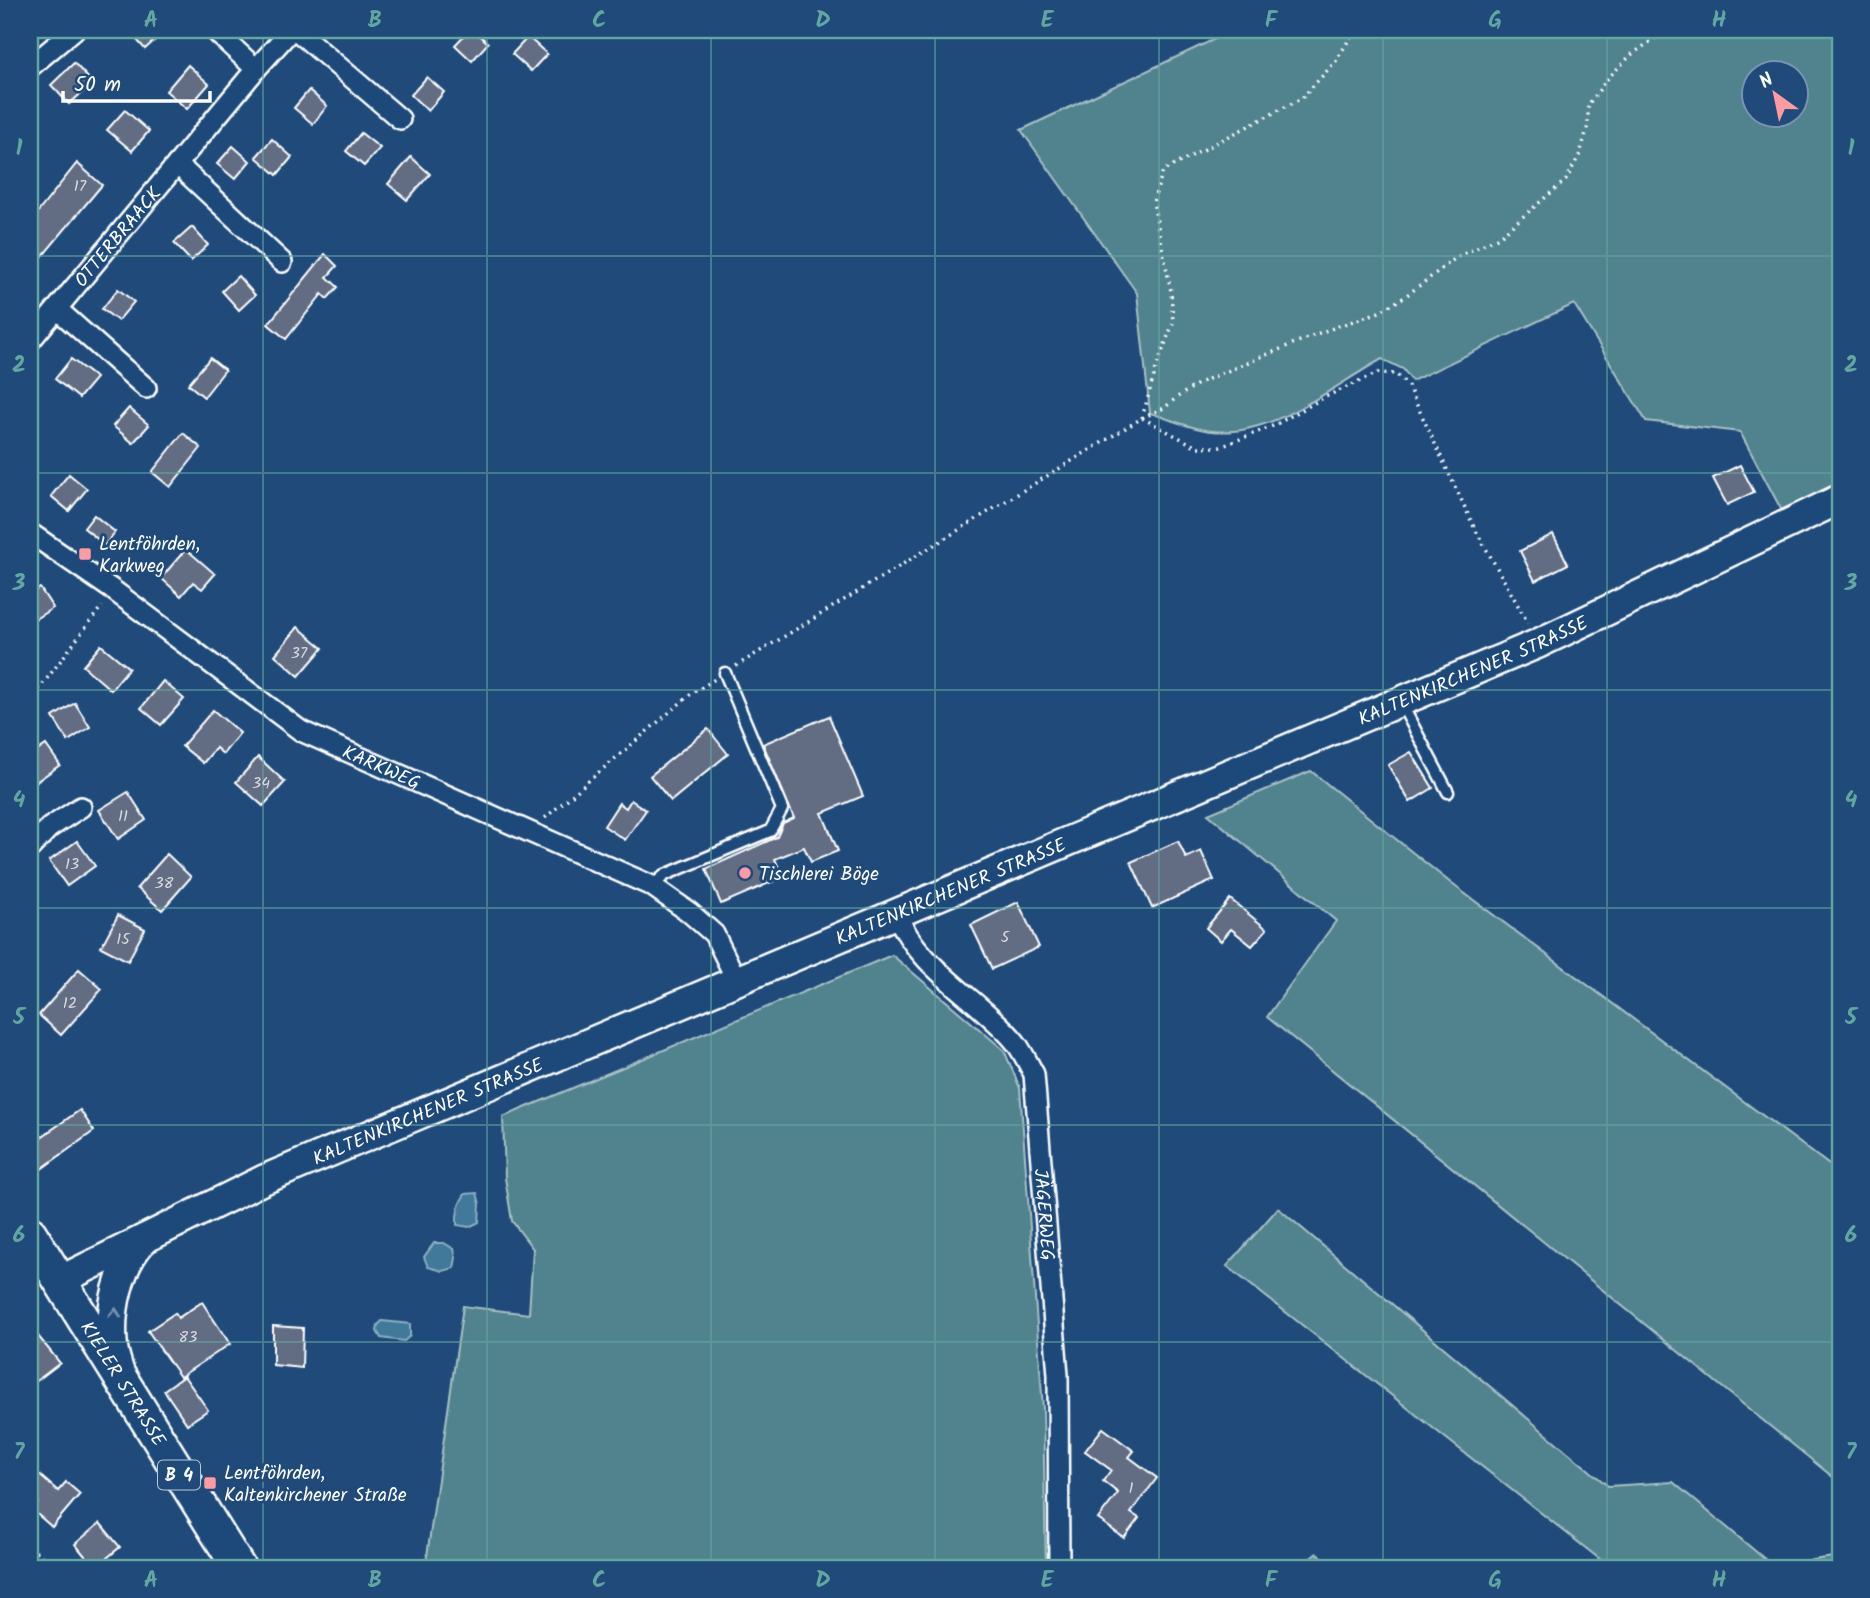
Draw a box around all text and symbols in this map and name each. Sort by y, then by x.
text: A [144,3,158,39]
text: B [368,3,382,39]
text: C [592,3,606,39]
text: D [815,3,831,39]
text: E [1041,3,1055,39]
text: F [1265,3,1279,39]
text: G [1488,3,1502,39]
text: H [1712,3,1727,39]
scale bar [63,60,210,104]
north arrow [1741,60,1811,130]
text: N [1754,66,1780,97]
text: 50 m [74,69,121,102]
text: 1 [16,131,23,167]
text: 1 [1848,131,1855,167]
house number: 17 [74,174,87,199]
street label: OTTERBRAACK [68,180,170,295]
text: 2 [12,348,26,384]
text: 2 [1844,348,1858,384]
place label: Lentföhrden, Karkweg [99,530,200,582]
marker: Lentföhrden, Karkweg [77,546,93,562]
text: 3 [12,566,26,602]
text: 3 [1844,566,1858,602]
street label: KALTENKIRCHENER STRASSE [1354,608,1594,735]
house number: 37 [291,641,308,666]
street label: KARKWEG [337,738,425,799]
house number: 34 [252,771,270,796]
text: 4 [13,783,26,819]
text: 4 [1845,783,1858,819]
house number: 11 [118,804,128,829]
street label: KALTENKIRCHENER STRASSE [831,830,1072,955]
house number: 13 [65,852,79,877]
place label: Tischlerei Böge [759,860,879,890]
marker: Tischlerei Böge [737,865,753,881]
house number: 38 [155,871,174,896]
house number: 5 [1001,925,1011,950]
house number: 15 [116,927,131,952]
house number: 12 [63,991,77,1016]
text: 5 [12,1000,27,1036]
text: 5 [1844,1000,1859,1036]
street label: KALTENKIRCHENER STRASSE [308,1050,549,1174]
street label: JÄGERWEG [1025,1168,1062,1262]
text: 6 [13,1218,25,1254]
text: 6 [1845,1218,1857,1254]
one-way arrow [107,1308,122,1319]
street label: KIELER STRASSE [71,1316,173,1453]
house number: 83 [179,1325,197,1350]
text: 7 [14,1435,26,1471]
text: 7 [1846,1435,1858,1471]
place label: Lentföhrden, Kaltenkirchener Straße [224,1459,407,1511]
road number: B 4 [158,1460,200,1490]
marker: Lentföhrden, Kaltenkirchener Straße [202,1475,218,1491]
house number: 1 [1128,1476,1134,1501]
text: A [144,1563,158,1598]
text: B [368,1563,382,1598]
text: C [592,1563,606,1598]
text: D [815,1563,831,1598]
text: E [1041,1563,1055,1598]
text: F [1265,1563,1279,1598]
text: G [1488,1563,1502,1598]
text: H [1712,1563,1727,1598]

